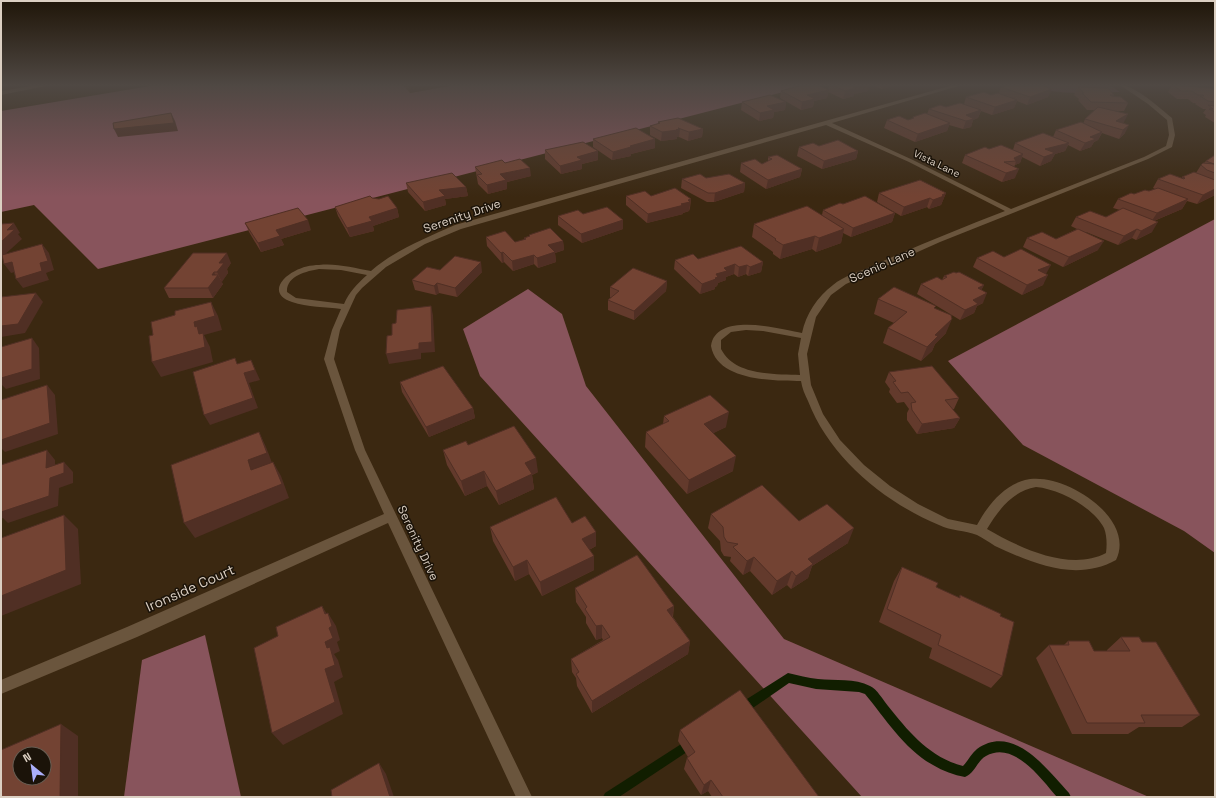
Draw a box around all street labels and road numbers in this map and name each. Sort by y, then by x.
street label: Vista Lane [911,147,962,180]
street label: Serenity Drive [421,195,503,237]
street label: Scenic Lane [847,243,917,287]
street label: Serenity Drive [394,503,442,583]
street label: Ironside Court [143,560,237,616]

